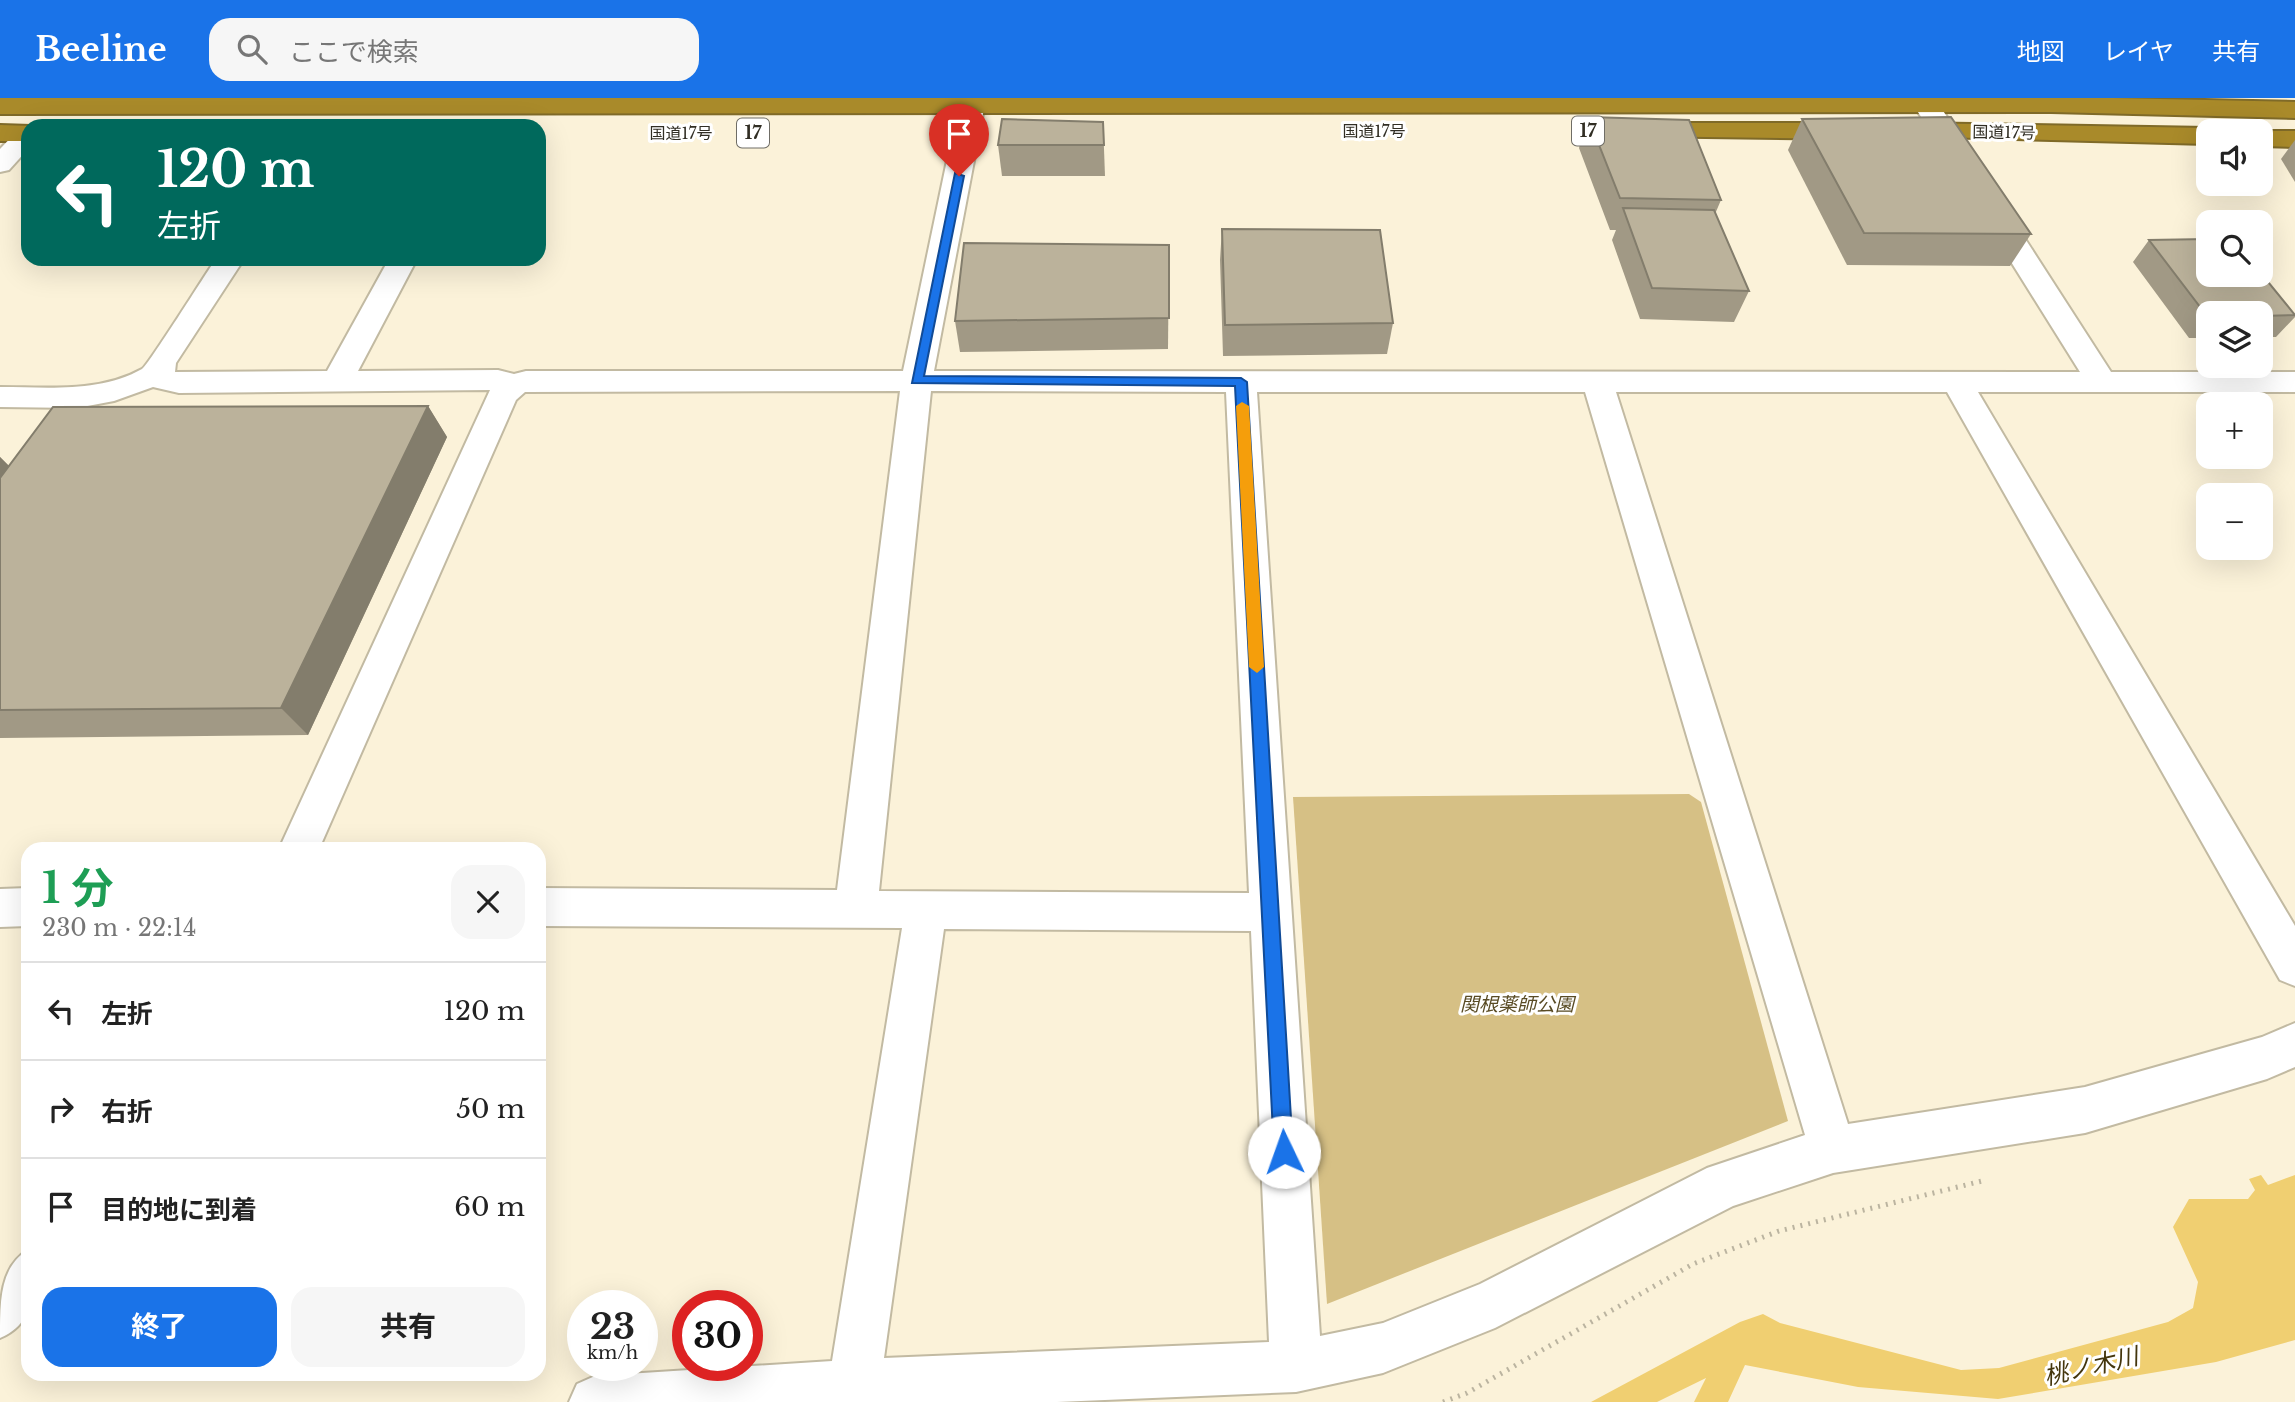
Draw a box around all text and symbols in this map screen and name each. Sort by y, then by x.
search box [209,18,699,81]
text: Beeline [35,29,167,70]
icon: search [233,30,271,68]
text: ここで検索 [289,36,419,68]
text: 地図 [2017,37,2065,66]
text: レイヤ [2103,37,2174,66]
text: 共有 [2212,37,2260,66]
pin [929,104,989,176]
icon: arrive [940,115,978,153]
road number: 17 [1572,116,1604,146]
road number: 17 [737,118,769,148]
map controls [2196,119,2273,560]
button: sound [2196,119,2273,196]
street label: 国道17号 [1342,121,1406,141]
street label: 国道17号 [1972,121,2036,143]
street label: 国道17号 [649,123,713,143]
text: 120 m [157,139,315,200]
icon: left [42,147,133,238]
text: 左折 [157,206,221,246]
button: search [2196,210,2273,287]
button: layers [2196,301,2273,378]
button: + [2196,392,2273,469]
button: − [2196,483,2273,560]
text: 1 分 [42,862,113,914]
button: close [451,865,525,939]
text: 230 m · 22:14 [42,914,196,942]
icon: left [42,992,80,1030]
park label: 関根薬師公園 [1460,993,1577,1016]
text: 120 m [443,995,525,1027]
text: 左折 [101,998,153,1030]
icon: right [42,1090,80,1128]
text: 50 m [456,1093,525,1125]
text: 右折 [101,1096,153,1128]
position arrow [1247,1115,1321,1189]
icon: arrive [42,1188,80,1226]
text: 60 m [454,1191,525,1223]
text: 目的地に到着 [101,1194,257,1226]
button: 終了 [42,1287,277,1367]
button: 共有 [291,1287,525,1367]
speed limit sign: 30 [672,1290,763,1381]
text: 23 [590,1305,635,1348]
water label: 桃ノ木川 [2041,1340,2144,1391]
text: km/h [587,1342,638,1364]

